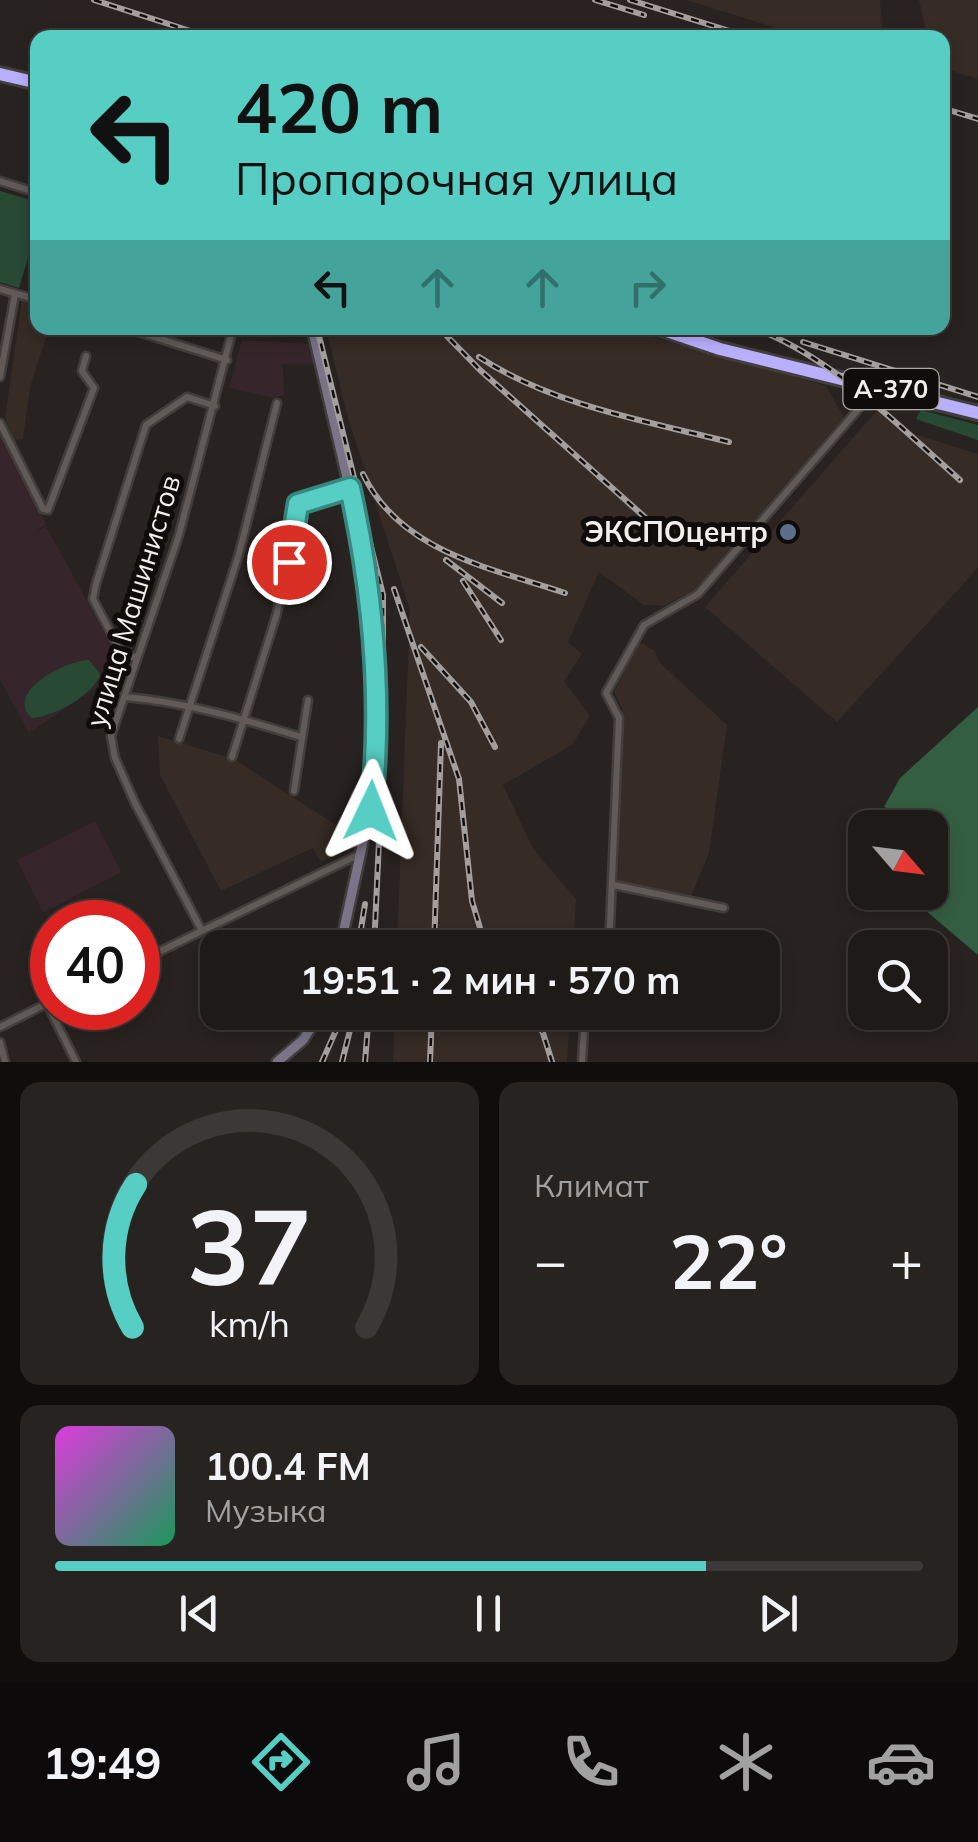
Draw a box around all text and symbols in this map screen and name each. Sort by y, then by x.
text: 420 m [235,63,443,151]
icon: left [70,70,200,200]
text: Пропарочная улица [235,150,678,206]
icon: left [305,260,360,315]
icon: ahead [410,260,465,315]
icon: ahead [515,260,570,315]
icon: right [620,260,675,315]
road number: А-370 [844,369,938,409]
street label: улица Машинистов [78,471,188,731]
place label: ЭКСПОцентр [585,514,768,549]
pin [247,520,332,605]
marker: ЭКСПОцентр [777,521,799,543]
icon: arrive [262,535,317,590]
position arrow [319,759,423,863]
north arrow [848,810,948,910]
map controls [848,810,948,1030]
speed limit sign: 40 [30,900,160,1030]
button: search [848,930,948,1030]
text: 19:51 · 2 мин · 570 m [300,956,680,1004]
text: Климат [534,1165,648,1205]
text: 37 [187,1180,312,1311]
text: 22° [669,1214,788,1308]
text: − [534,1226,567,1295]
text: + [890,1226,923,1295]
text: km/h [209,1301,290,1346]
text: 100.4 FM [205,1442,371,1490]
text: Музыка [205,1490,327,1530]
icon: previous [172,1586,227,1641]
icon: pause [461,1586,516,1641]
icon: next [751,1586,806,1641]
icon: directions [246,1727,316,1797]
icon: music [401,1727,471,1797]
icon: phone [556,1727,626,1797]
icon: climate [711,1727,781,1797]
icon: car [866,1727,936,1797]
text: 19:49 [42,1734,162,1790]

